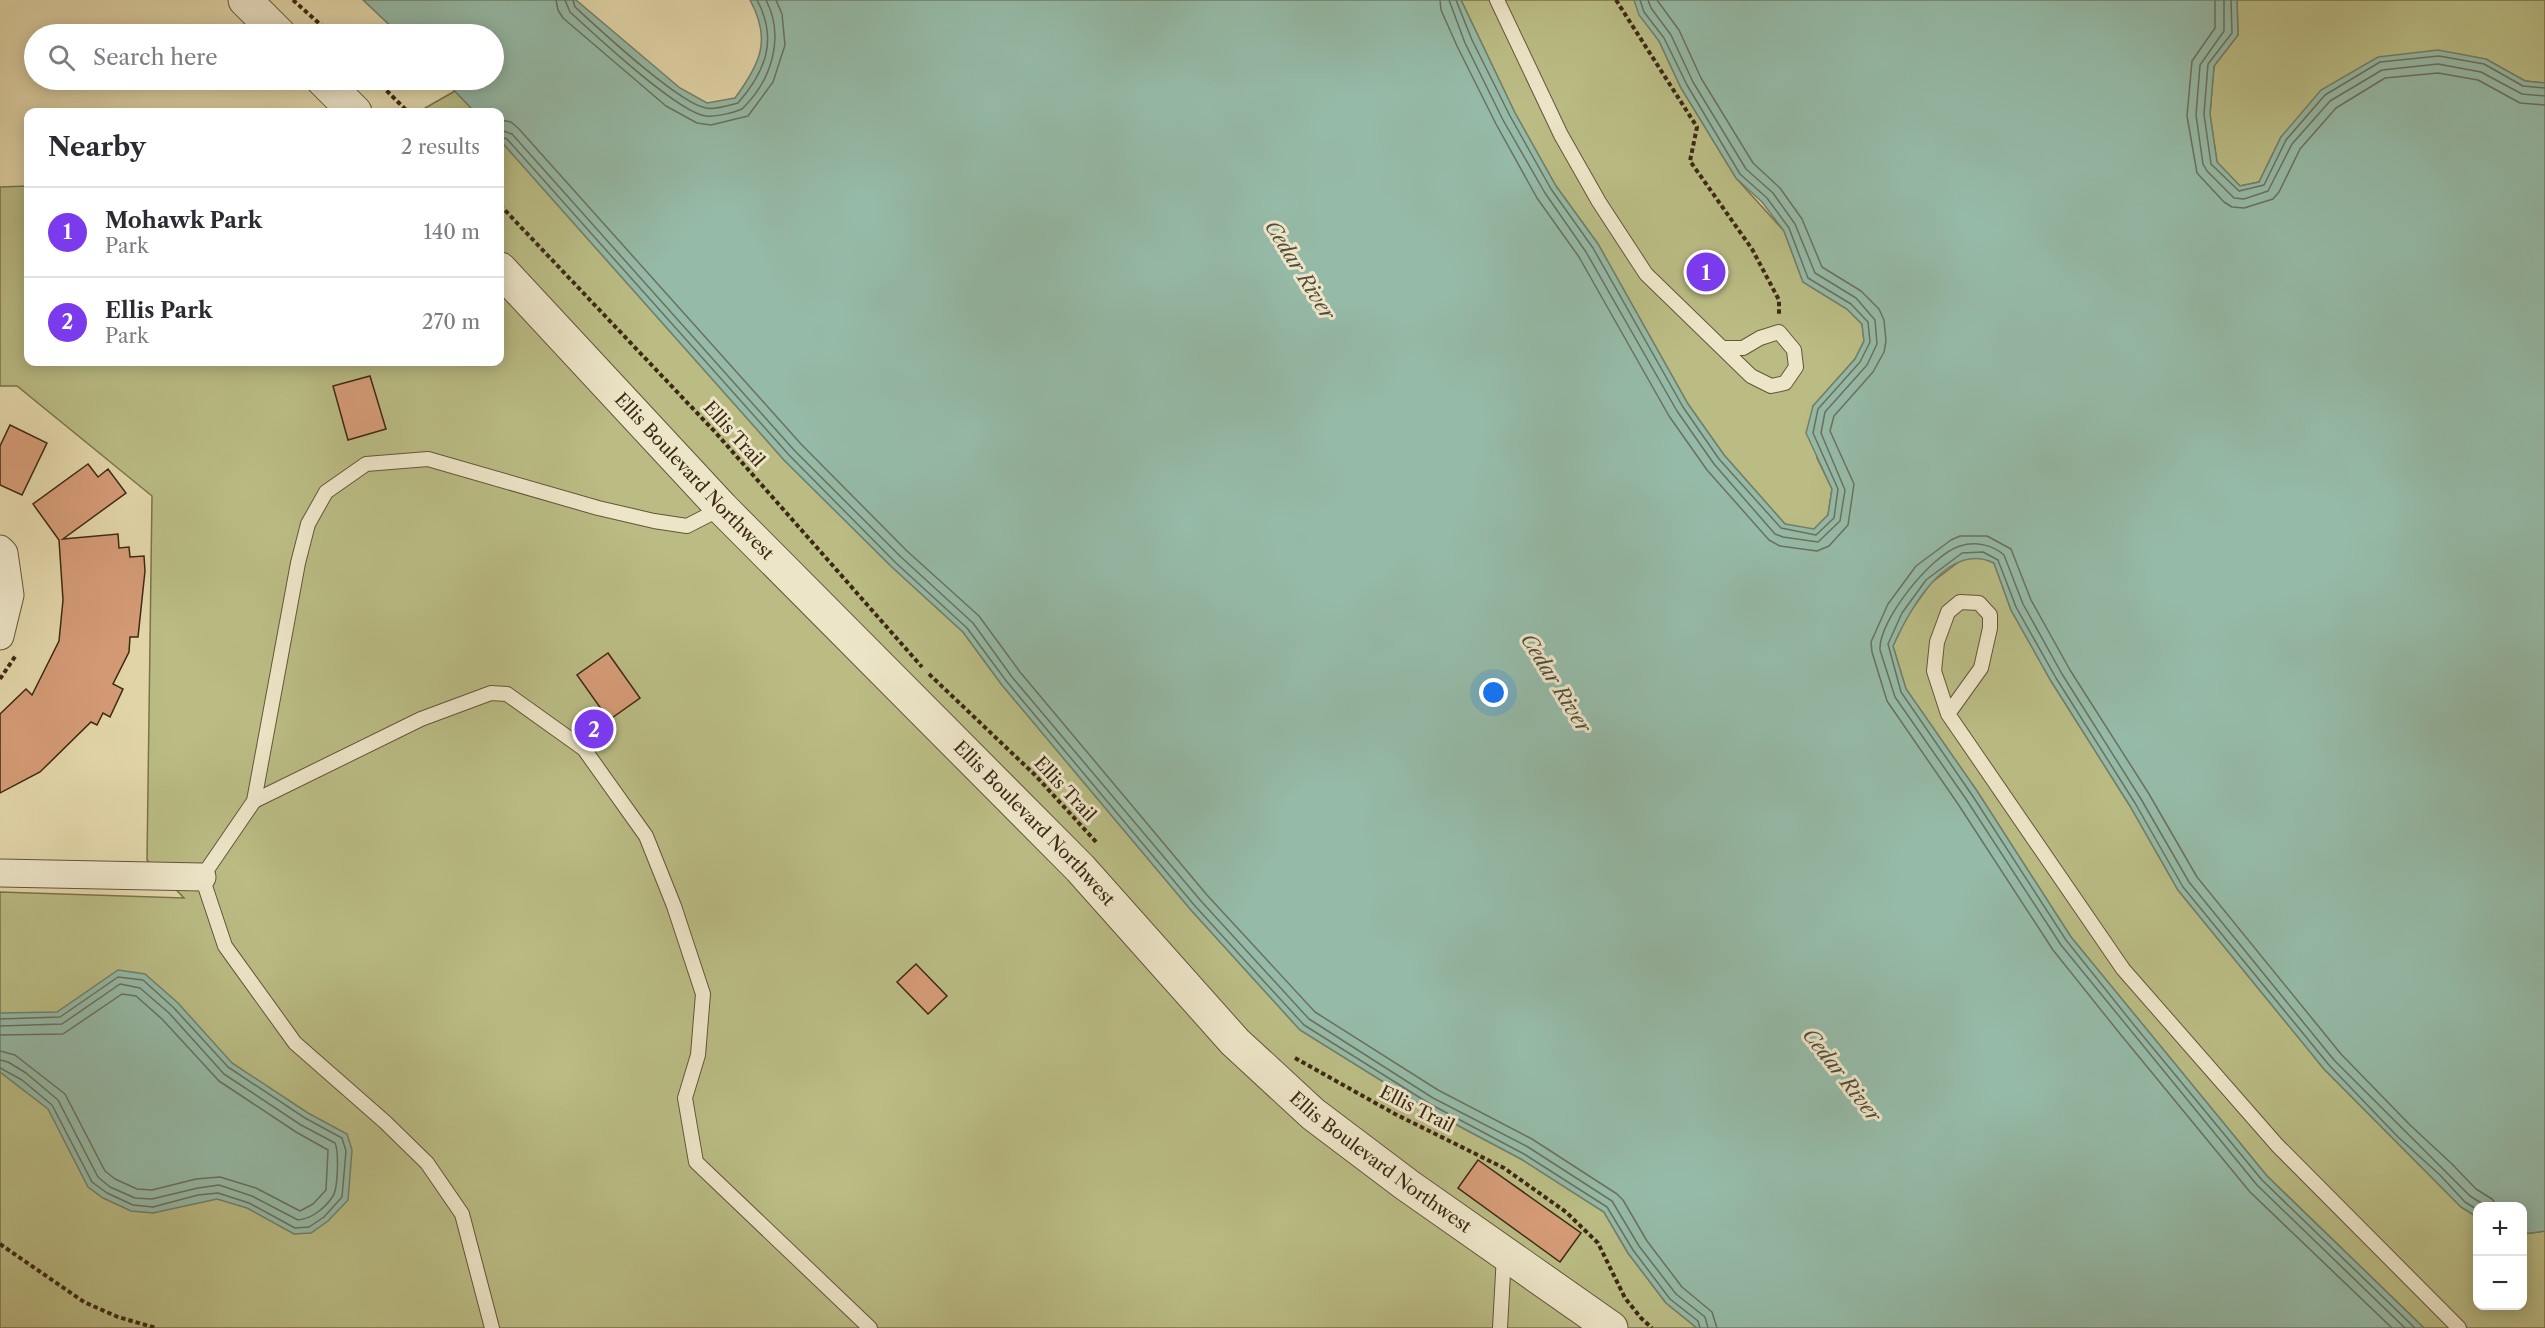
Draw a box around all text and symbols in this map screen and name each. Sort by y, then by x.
search box [24,24,504,90]
icon: search [45,41,78,74]
text: Search here [93,44,218,71]
text: Nearby [48,131,146,163]
text: 2 results [401,135,480,159]
text: Mohawk Park [105,207,262,234]
water label: Cedar River [1260,216,1341,325]
text: 1 [63,220,72,244]
text: 140 m [423,220,480,244]
text: Park [105,234,148,258]
pin: 1 [1686,250,1726,294]
text: Ellis Park [105,297,213,324]
text: 2 [62,310,73,334]
text: 270 m [422,310,480,334]
text: Park [105,324,148,348]
street label: Ellis Boulevard Northwest [610,388,779,565]
street label: Ellis Trail [699,397,769,471]
water label: Cedar River [1516,629,1597,738]
your location [1479,678,1508,707]
pin: 2 [574,706,614,752]
street label: Ellis Boulevard Northwest [949,736,1120,911]
street label: Ellis Trail [1029,752,1101,826]
water label: Cedar River [1798,1023,1887,1128]
street label: Ellis Trail [1376,1081,1458,1137]
street label: Ellis Boulevard Northwest [1285,1087,1476,1238]
map controls [2473,1202,2527,1310]
button: + [2473,1202,2527,1256]
button: − [2473,1256,2527,1310]

